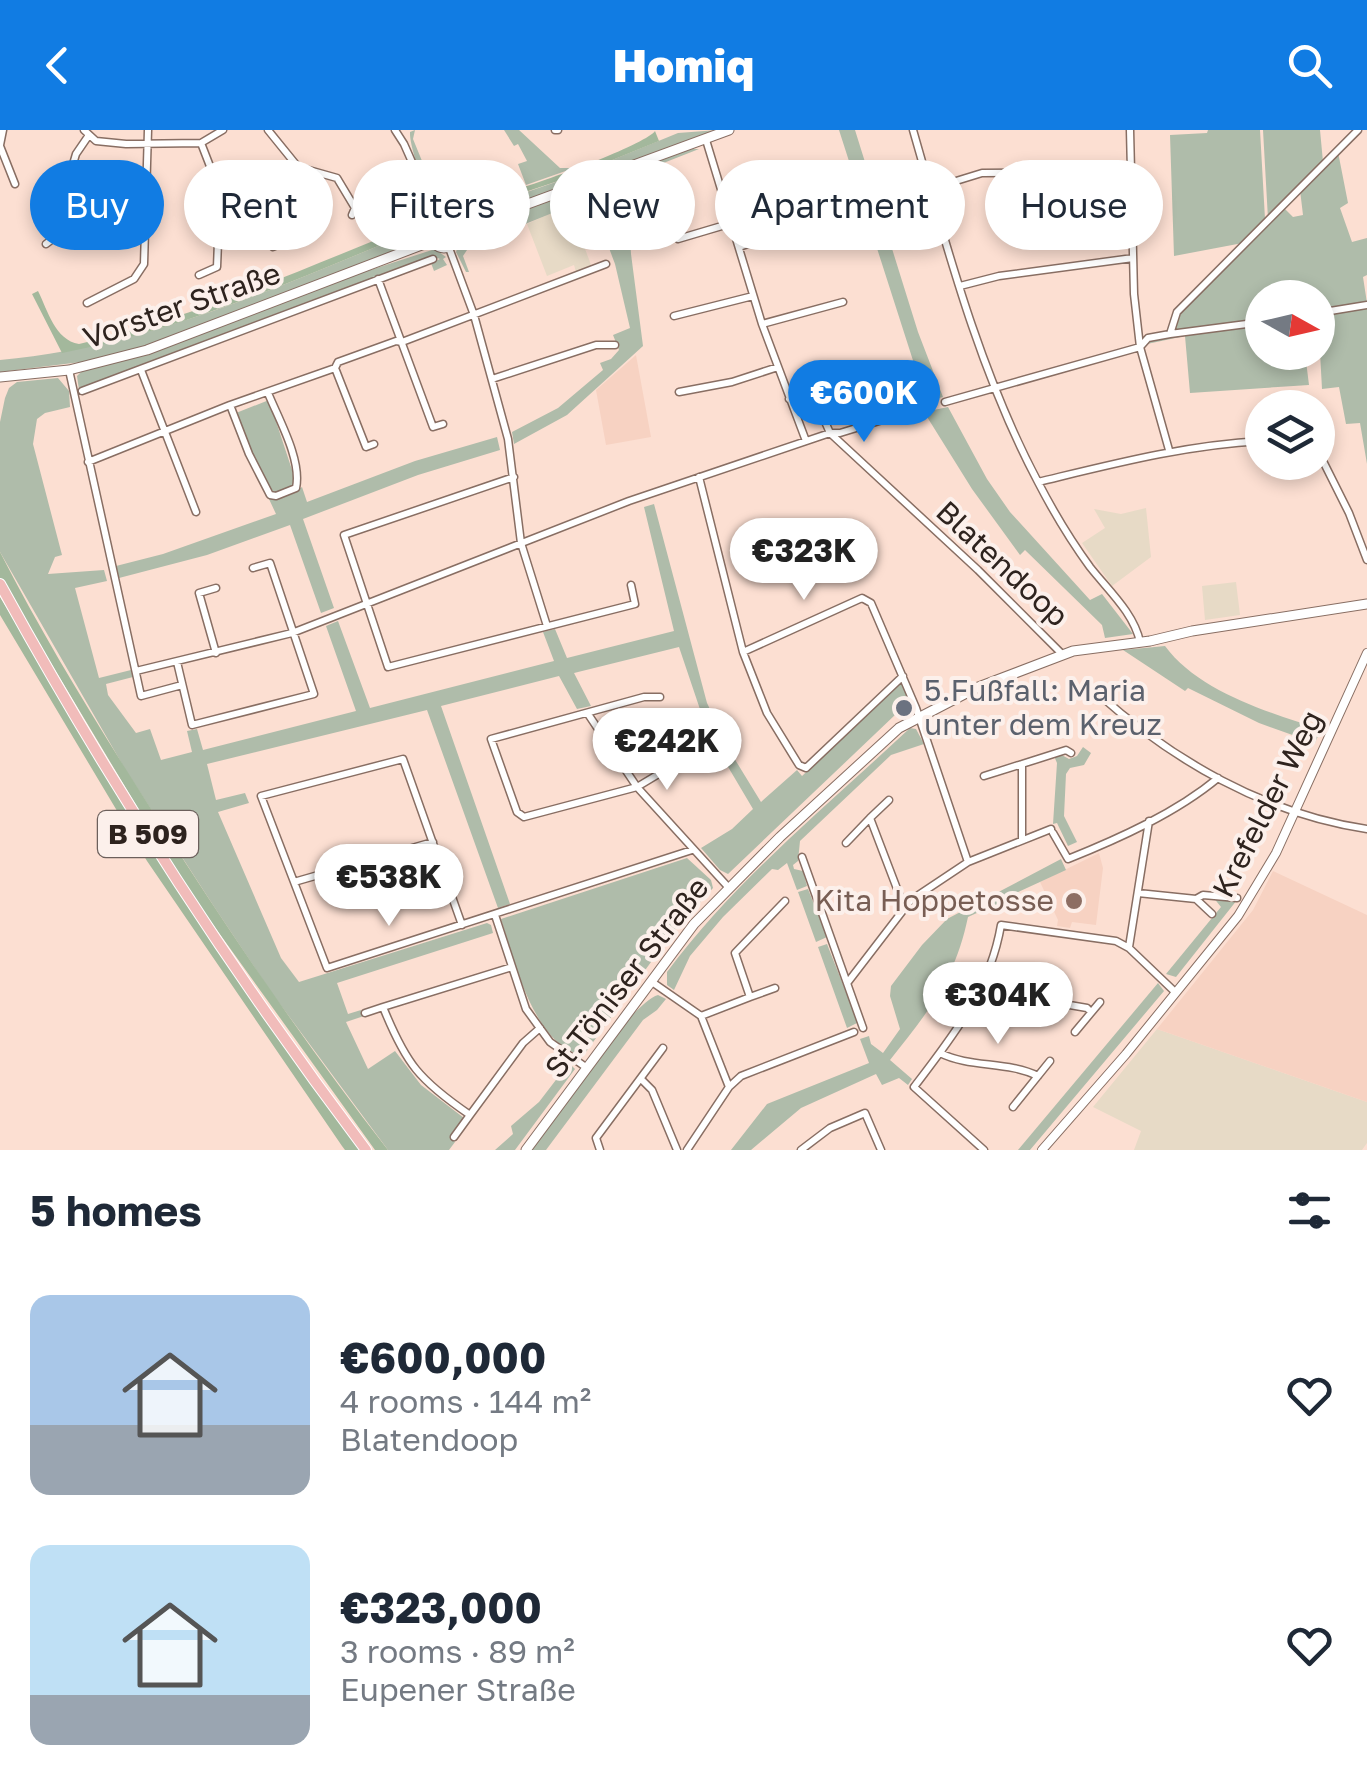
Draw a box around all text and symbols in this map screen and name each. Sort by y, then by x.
icon: back [30,38,85,93]
text: Homiq [613,38,754,92]
icon: search [1282,38,1337,93]
chip: Buy [30,160,164,250]
chip: Rent [184,160,333,250]
chip: Filters [353,160,530,250]
chip: New [550,160,695,250]
chip: Apartment [715,160,965,250]
chip: House [985,160,1163,250]
street label: Vorster Straße [78,254,285,356]
north arrow [1245,280,1335,370]
map controls [1245,280,1335,480]
pin: €600K [794,360,934,445]
text: €600K [810,373,918,411]
button: layers [1245,390,1335,480]
street label: Blatendoop [929,493,1076,633]
pin: €323K [734,518,874,603]
text: €323K [752,531,856,569]
place label: 5.Fußfall: Maria unter dem Kreuz [924,672,1162,742]
marker: 5.Fußfall: Maria unter dem Kreuz [893,697,915,719]
street label: Krefelder Weg [1205,704,1330,903]
pin: €242K [597,708,737,793]
text: €242K [615,721,719,759]
road number: B 509 [98,811,198,857]
pin: €538K [319,844,459,929]
text: €538K [336,857,442,895]
street label: St.Töniser Straße [537,870,716,1085]
place label: Kita Hoppetosse [815,882,1054,918]
marker: Kita Hoppetosse [1063,890,1085,912]
pin: €304K [928,962,1068,1047]
text: €304K [945,975,1051,1013]
icon: filters [1282,1183,1337,1238]
text: 5 homes [30,1185,202,1235]
text: €600,000 [340,1332,546,1382]
icon: home [110,1335,230,1455]
icon: heart [1282,1368,1337,1423]
text: 4 rooms · 144 m² [340,1382,591,1420]
text: Blatendoop [340,1420,518,1458]
text: €323,000 [340,1582,542,1632]
icon: home [110,1585,230,1705]
icon: heart [1282,1618,1337,1673]
text: 3 rooms · 89 m² [340,1632,575,1670]
text: Eupener Straße [340,1670,576,1708]

